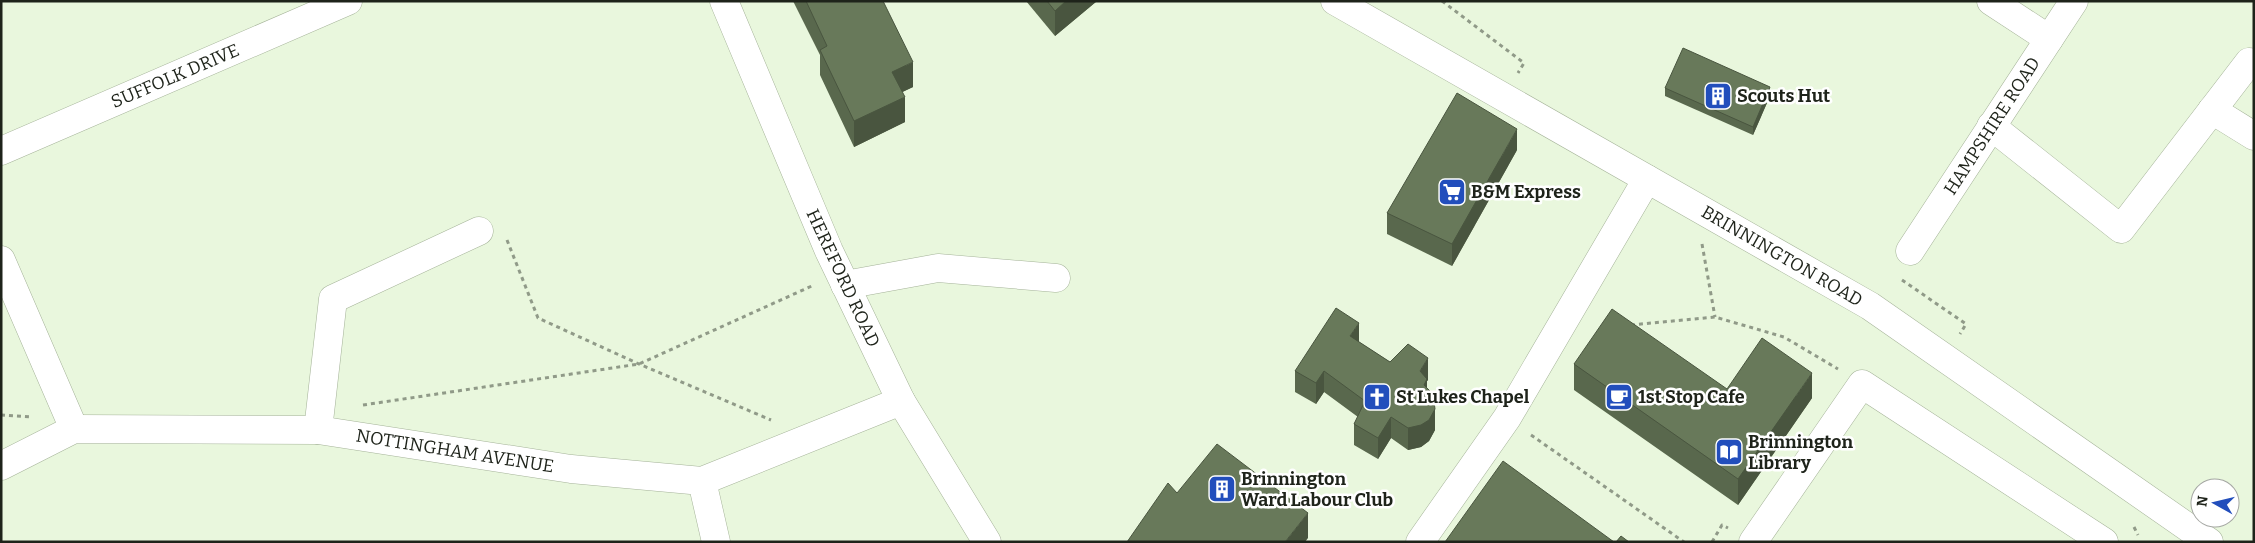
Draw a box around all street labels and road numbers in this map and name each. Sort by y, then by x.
street label: SUFFOLK DRIVE [108,39,242,113]
street label: HAMPSHIRE ROAD [1939,53,2045,199]
street label: BRINNINGTON ROAD [1697,201,1867,311]
street label: HEREFORD ROAD [801,206,885,350]
street label: NOTTINGHAM AVENUE [355,424,555,478]

